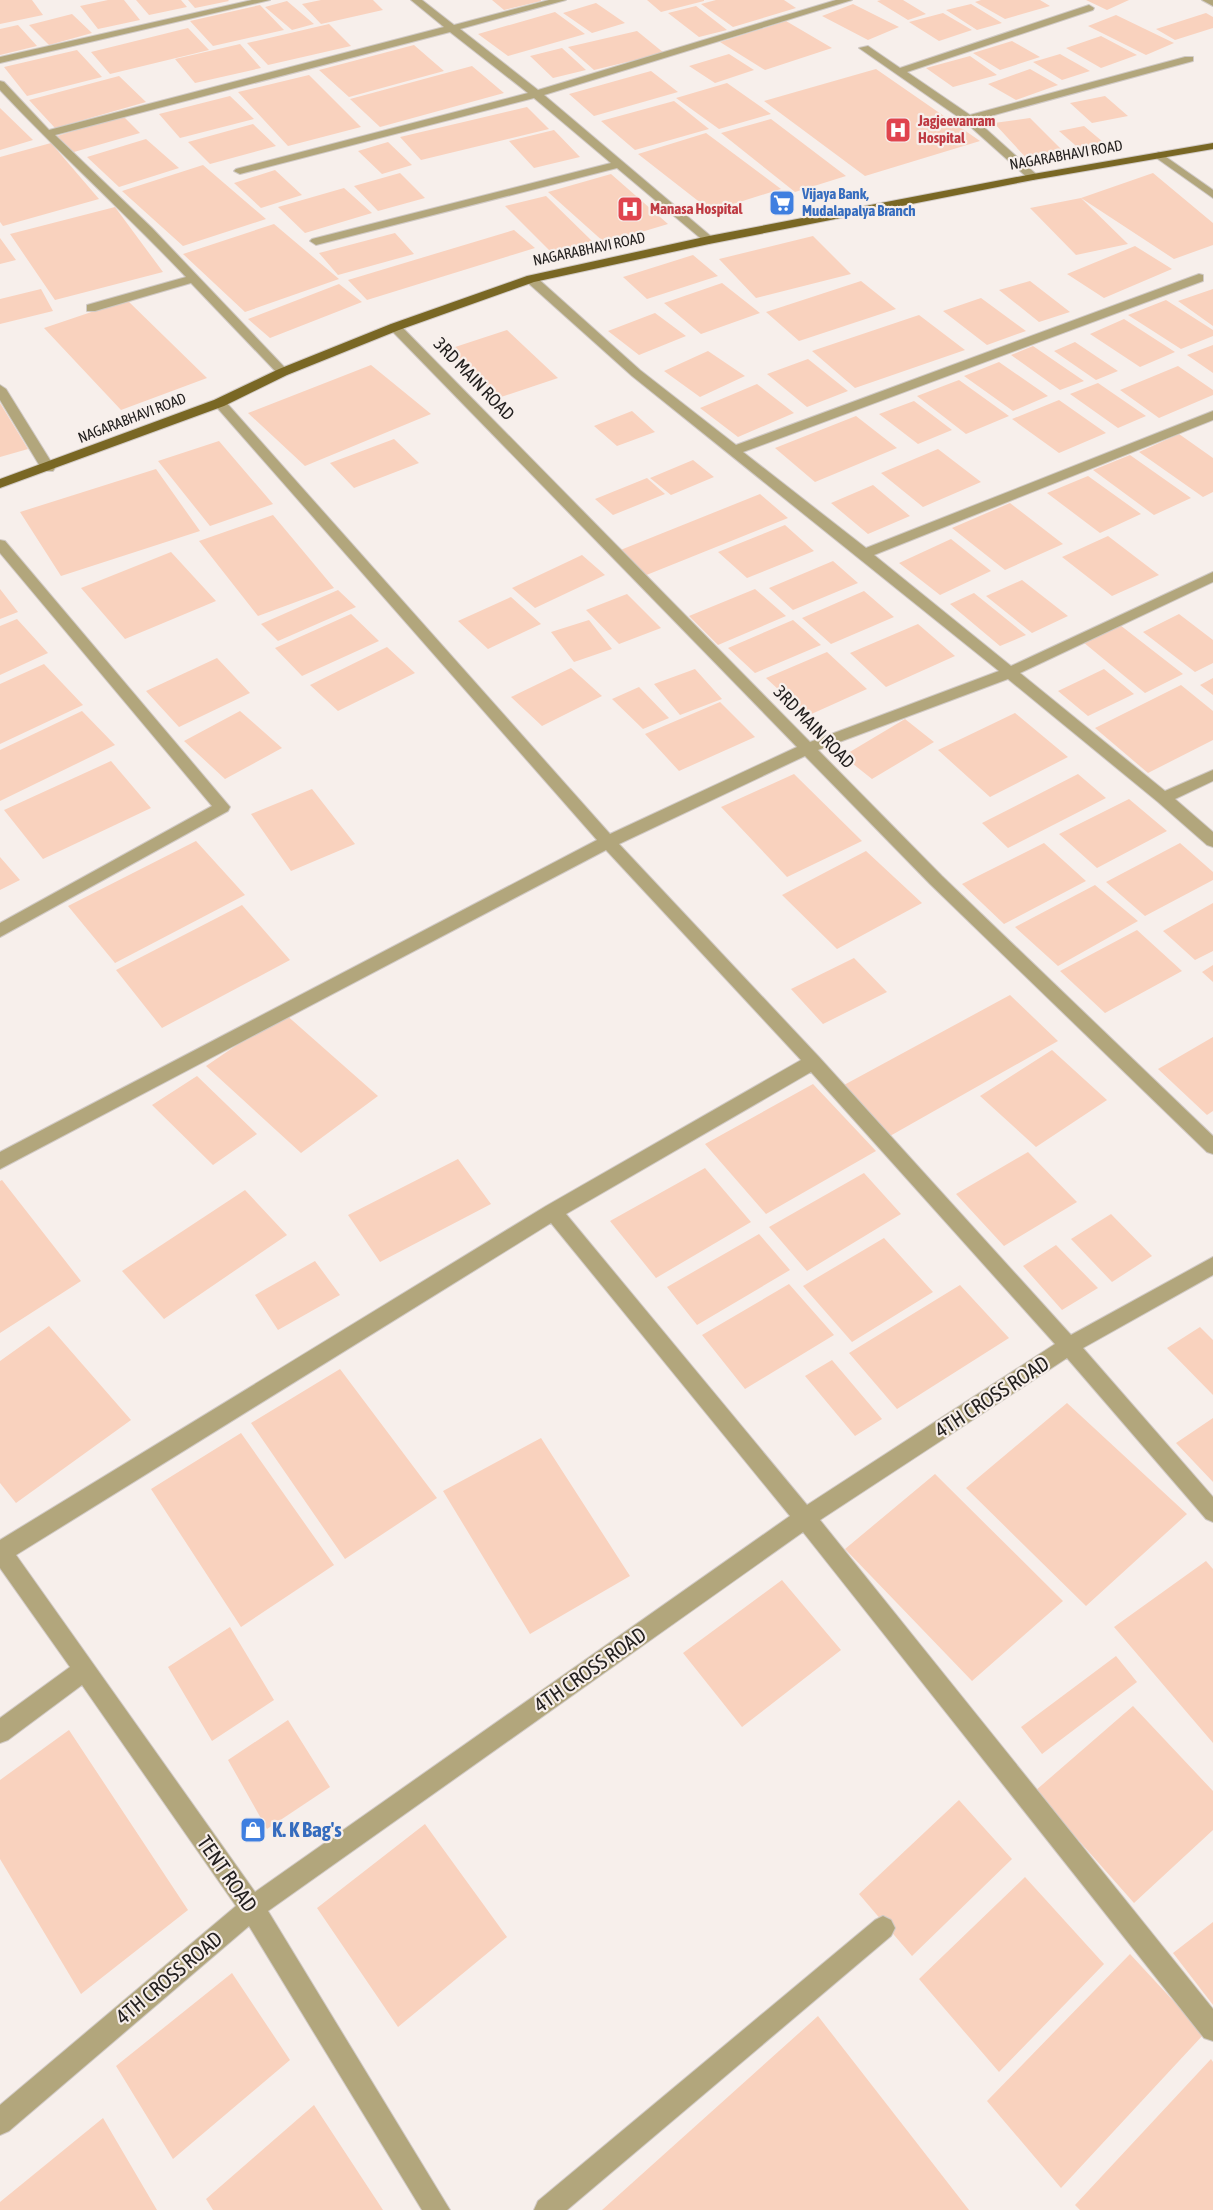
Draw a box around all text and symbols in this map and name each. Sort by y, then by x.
place label: Jagjeevanram Hospital [917,112,995,146]
hospital icon: Jagjeevanram Hospital [883,115,913,145]
street label: NAGARABHAVI ROAD [1008,136,1124,173]
place label: Vijaya Bank, Mudalapalya Branch [801,185,916,219]
supermarket icon: Vijaya Bank, Mudalapalya Branch [767,188,797,218]
hospital icon: Manasa Hospital [615,194,645,224]
place label: Manasa Hospital [650,200,744,217]
street label: NAGARABHAVI ROAD [531,228,647,269]
street label: 3RD MAIN ROAD [430,333,519,424]
street label: NAGARABHAVI ROAD [75,389,188,446]
street label: 3RD MAIN ROAD [770,681,859,772]
street label: 4TH CROSS ROAD [930,1350,1053,1442]
street label: 4TH CROSS ROAD [529,1622,650,1717]
shop icon: K. K Bag's [238,1815,268,1845]
place label: K. K Bag's [272,1817,342,1841]
street label: TENT ROAD [193,1831,263,1916]
street label: 4TH CROSS ROAD [110,1926,226,2029]

